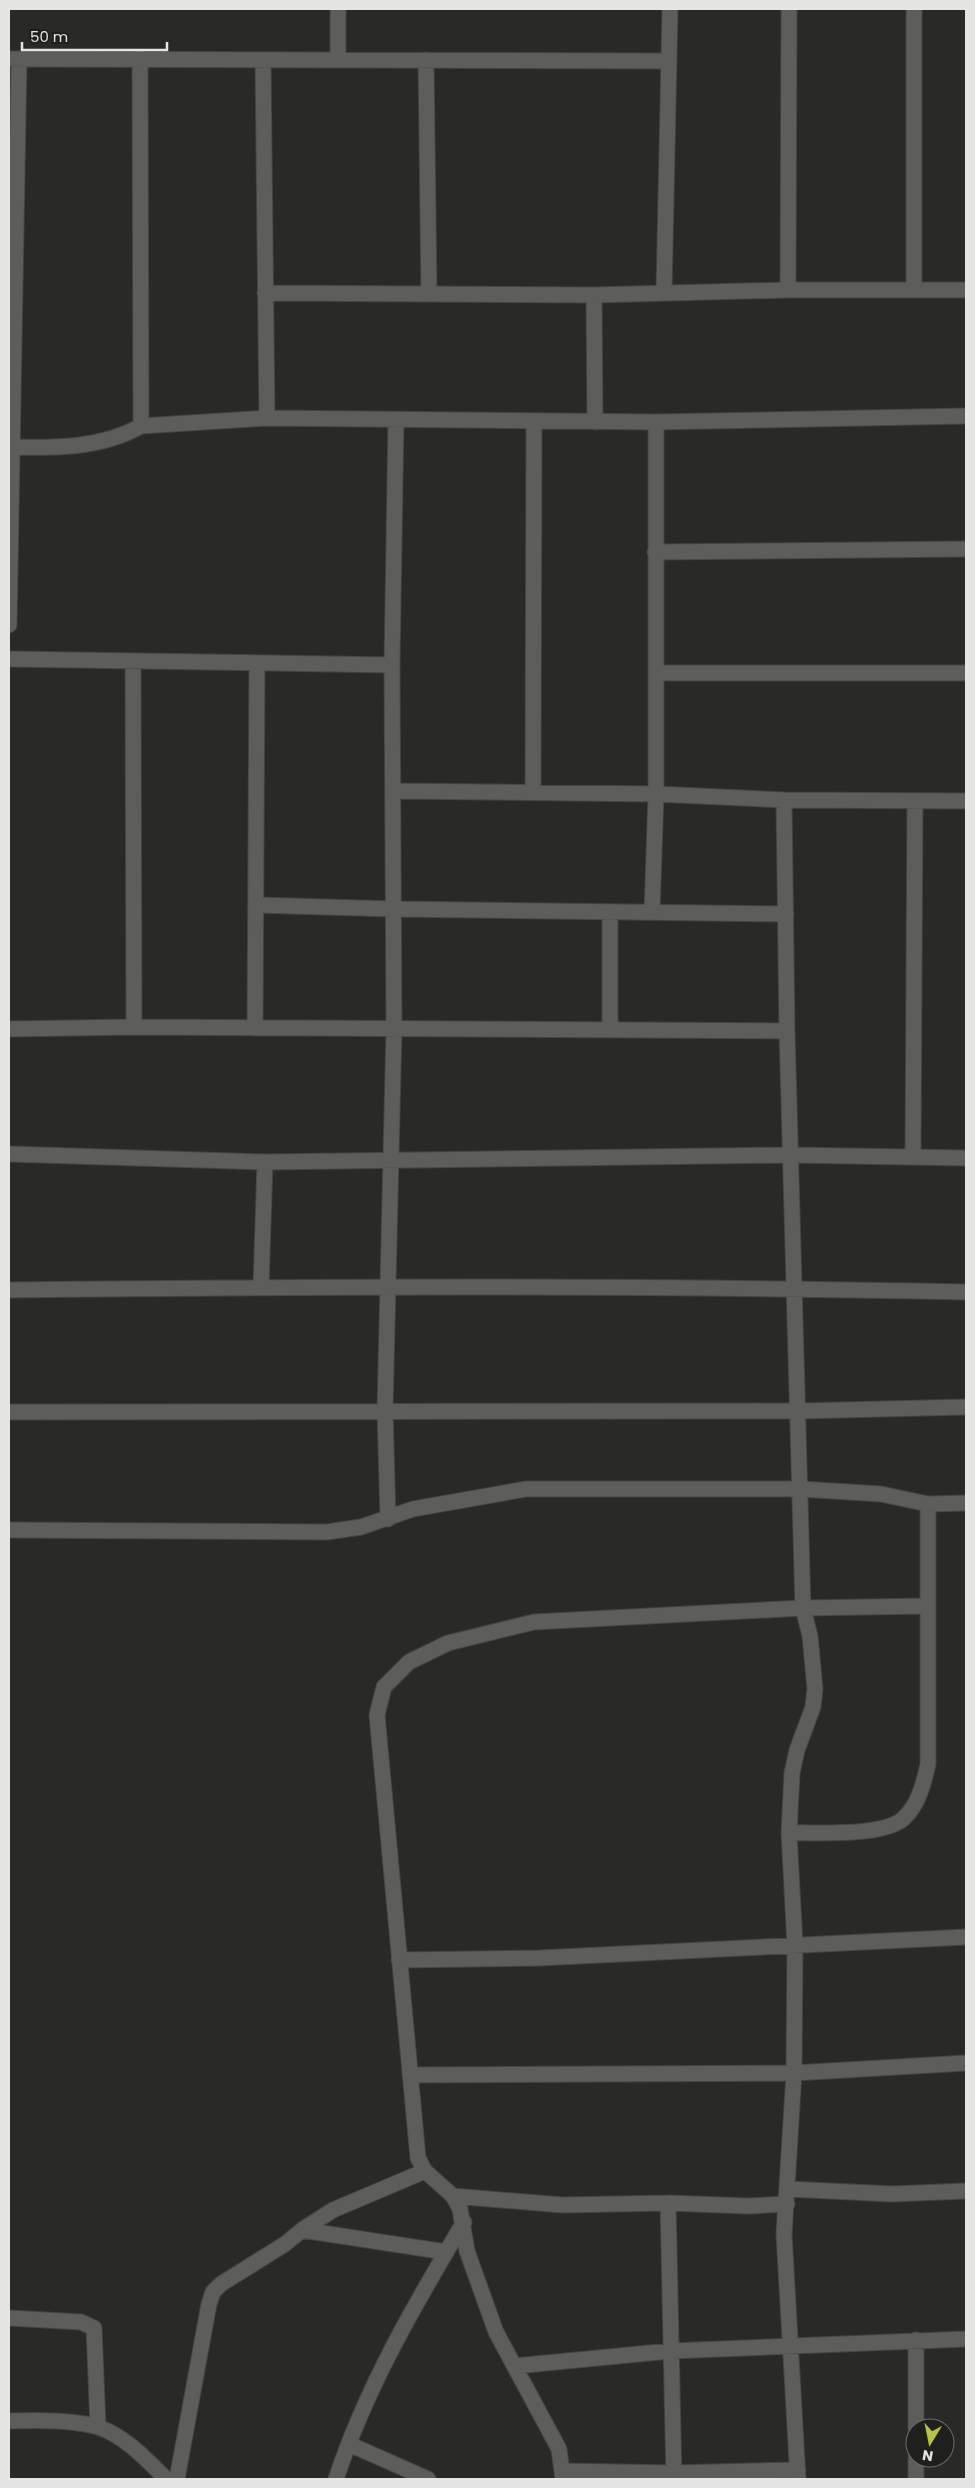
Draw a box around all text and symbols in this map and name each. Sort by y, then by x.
scale bar [22,20,168,52]
text: 50 m [30,26,68,47]
north arrow [905,2418,955,2468]
text: N [921,2445,935,2467]

